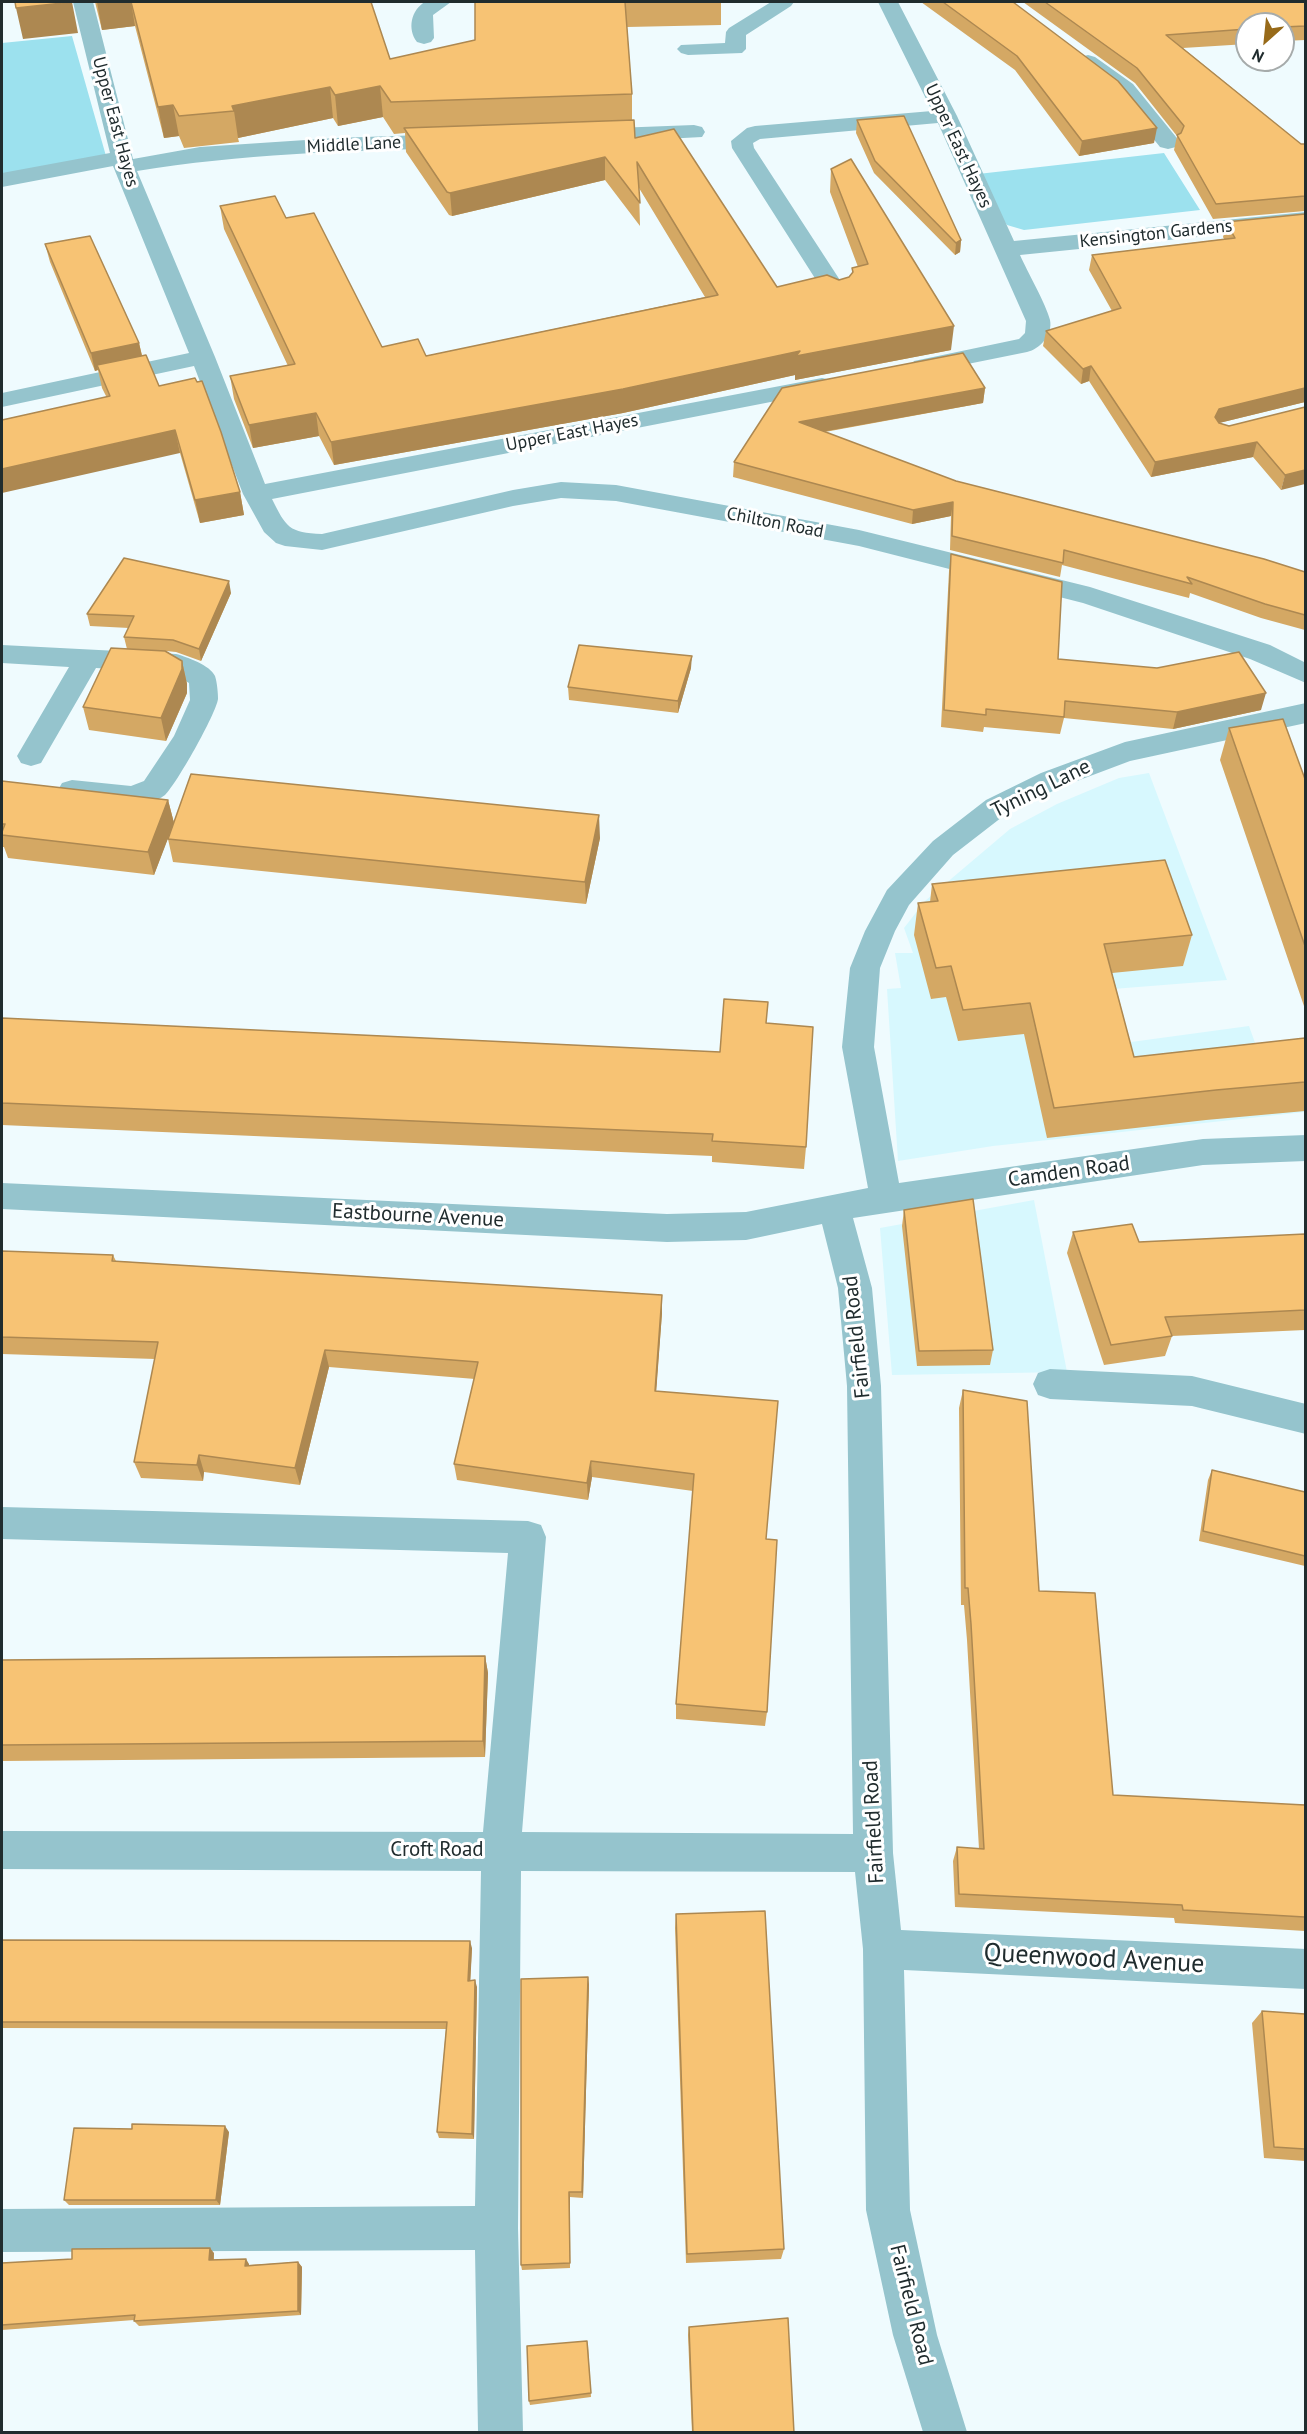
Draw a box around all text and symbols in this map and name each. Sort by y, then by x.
north arrow [1235,12,1295,72]
text: N [1249,45,1267,68]
street label: Upper East Hayes [87,54,143,190]
street label: Upper East Hayes [920,81,996,211]
street label: Middle Lane [306,132,402,158]
street label: Kensington Gardens [1079,215,1233,253]
street label: Upper East Hayes [504,410,640,456]
street label: Chilton Road [725,503,825,543]
street label: Tyning Lane [987,754,1095,824]
street label: Camden Road [1007,1151,1131,1193]
street label: Eastbourne Avenue [331,1199,505,1233]
street label: Fairfield Road [838,1274,876,1400]
street label: Fairfield Road [858,1760,890,1884]
street label: Croft Road [390,1837,484,1863]
street label: Queenwood Avenue [983,1938,1205,1980]
street label: Fairfield Road [884,2242,938,2368]

